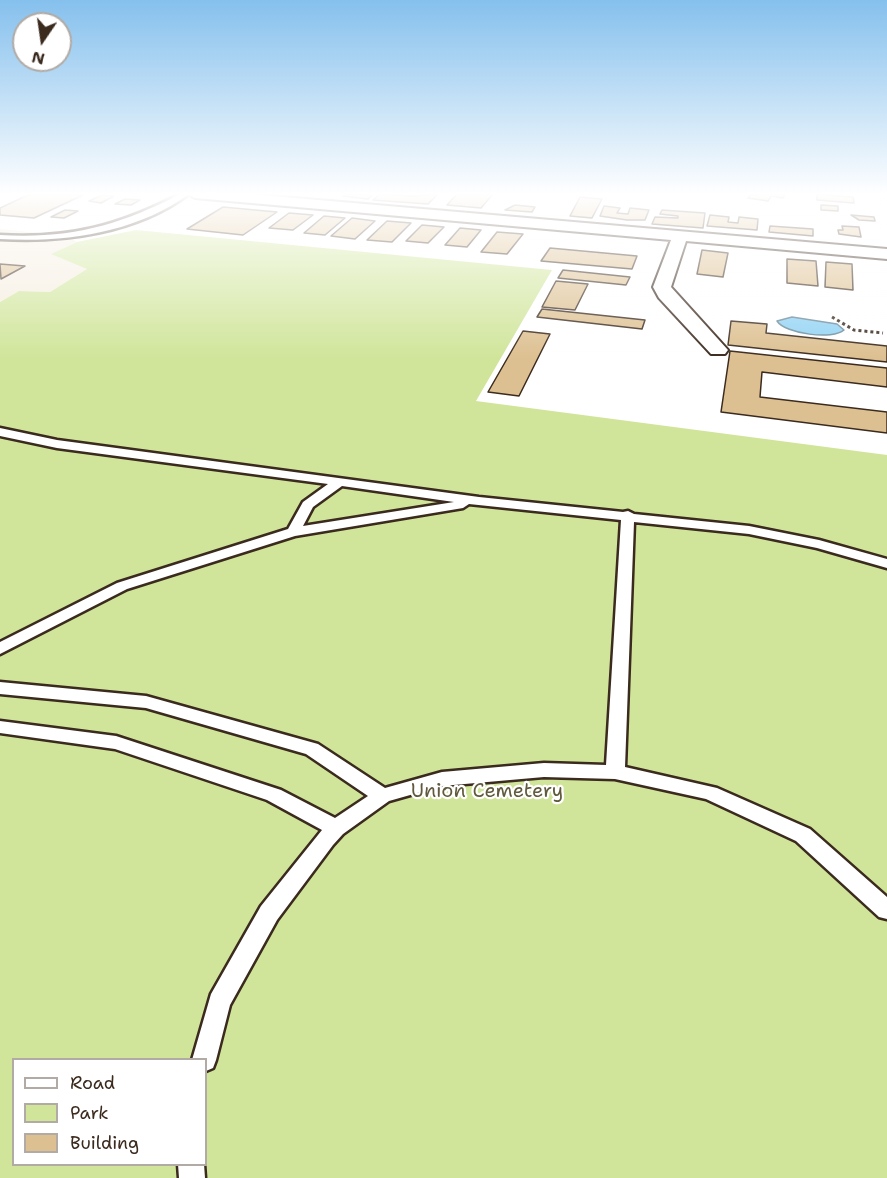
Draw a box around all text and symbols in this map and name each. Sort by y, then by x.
north arrow [12,12,72,72]
text: N [30,46,47,70]
park label: Union Cemetery [411,780,563,804]
legend [12,1058,207,1166]
text: Road [70,1071,115,1095]
text: Park [70,1101,109,1125]
text: Building [70,1131,139,1155]

